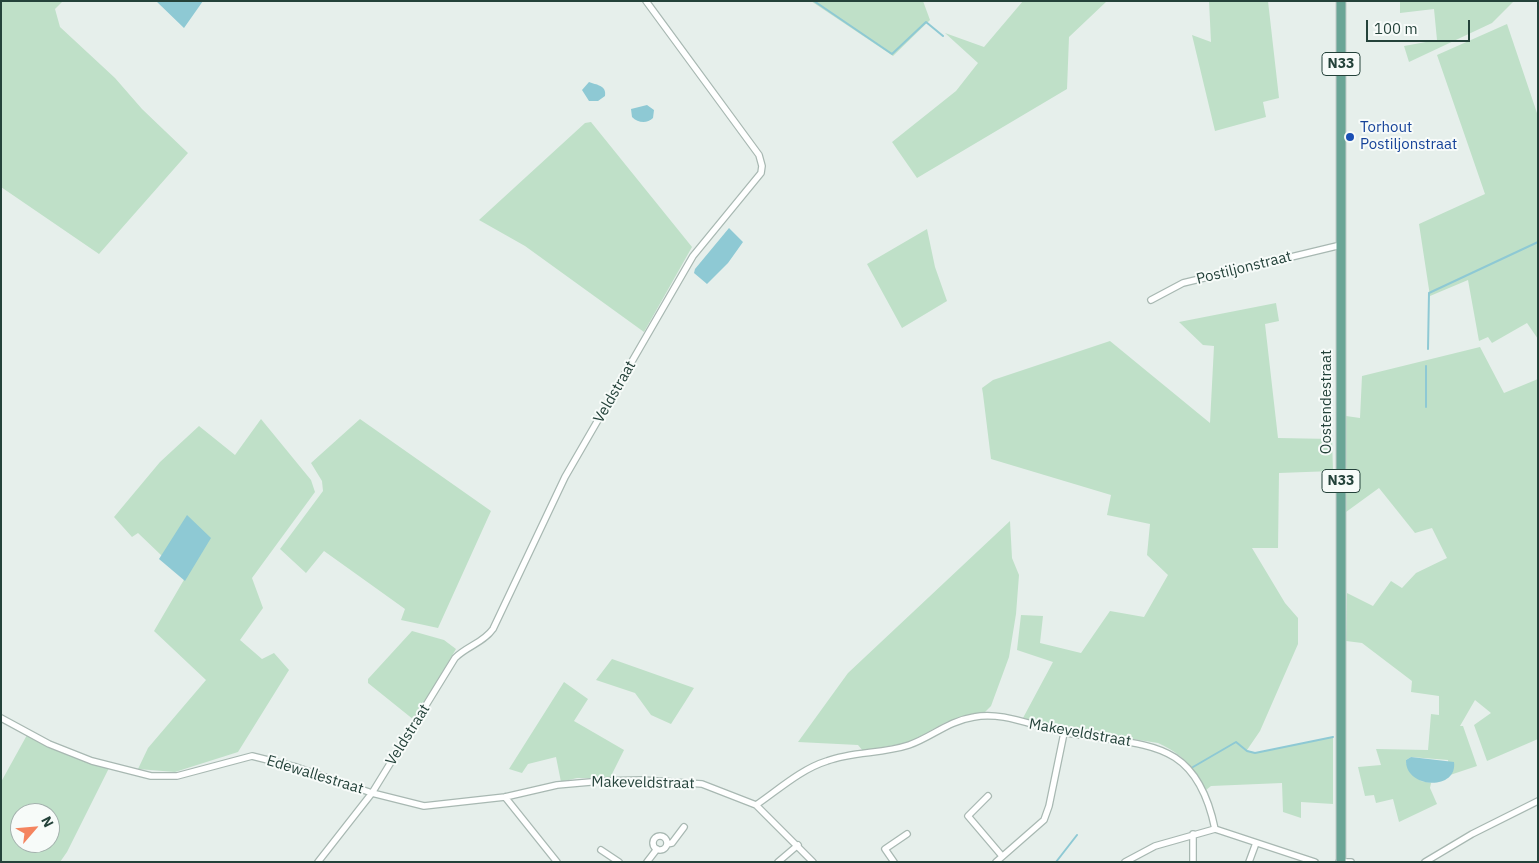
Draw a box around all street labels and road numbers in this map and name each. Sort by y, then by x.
road number: N33 [1322,52,1360,76]
street label: Postiljonstraat [1195,247,1293,289]
street label: Oostendestraat [1318,350,1336,454]
street label: Veldstraat [590,358,640,426]
road number: N33 [1322,470,1360,492]
street label: Veldstraat [382,701,434,769]
street label: Makeveldstraat [1028,715,1132,751]
street label: Edewallestraat [264,752,366,798]
street label: Makeveldstraat [591,773,695,793]

